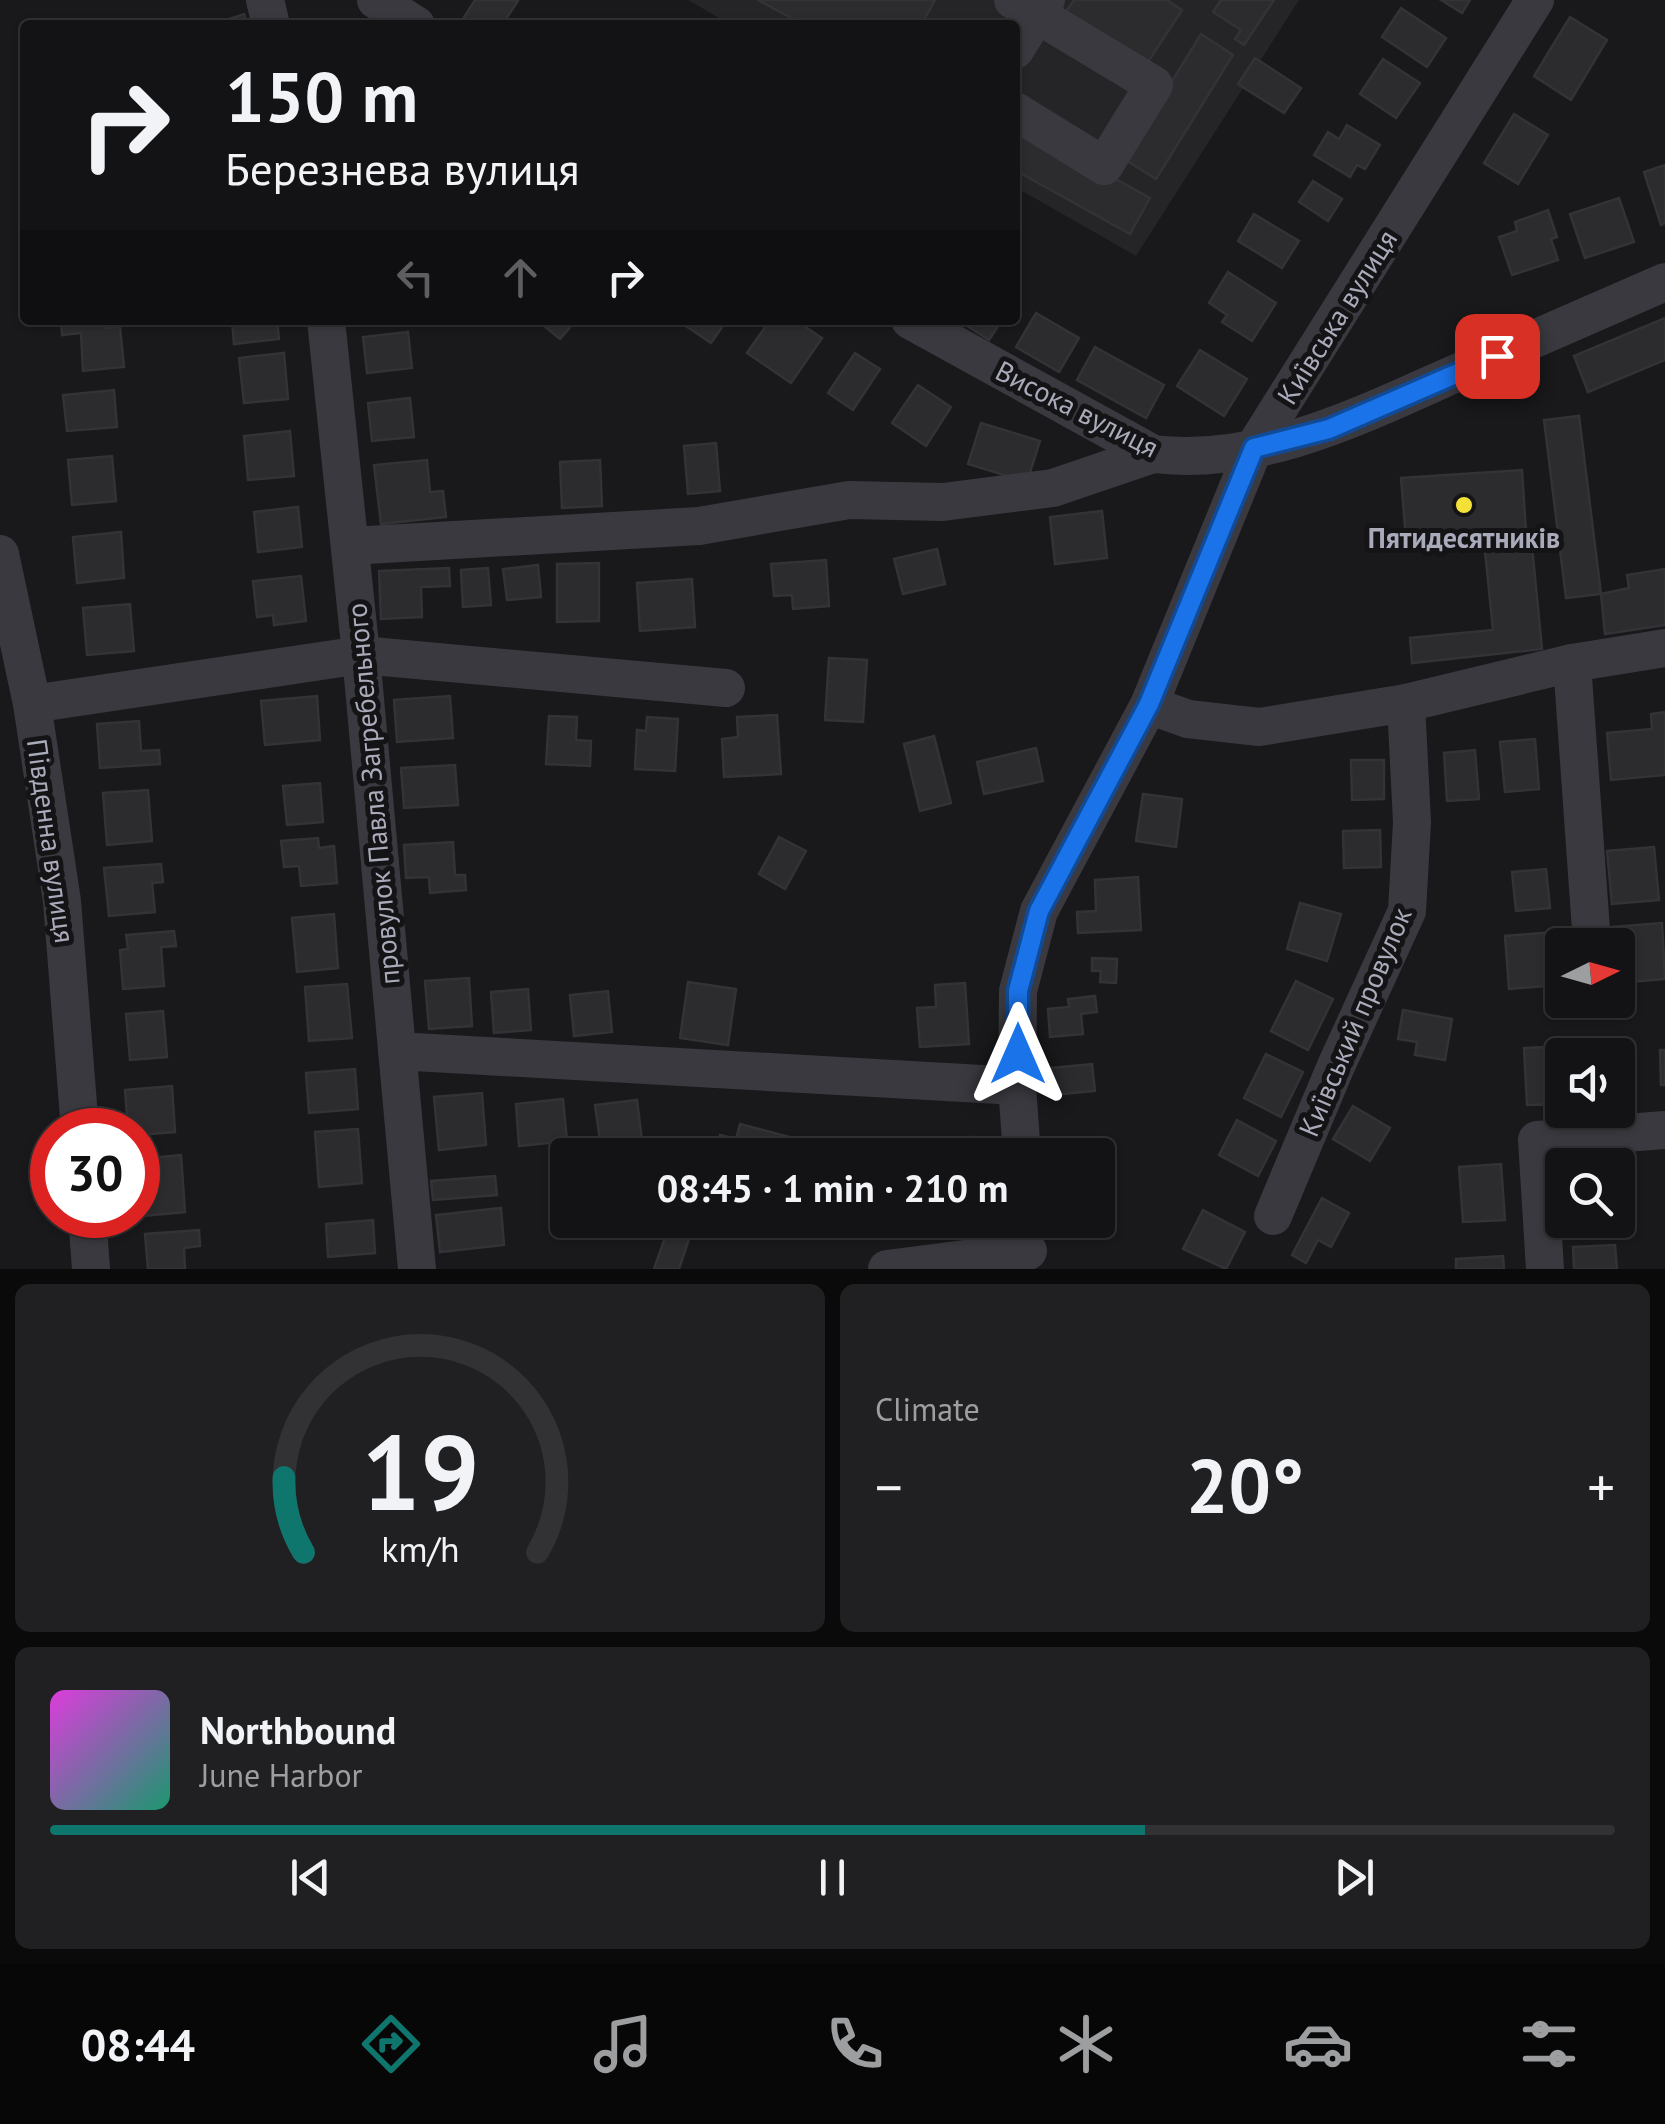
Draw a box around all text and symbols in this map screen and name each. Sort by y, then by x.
text: 150 m [225,51,418,141]
icon: right [60,60,190,190]
text: Березнева вулиця [225,139,580,197]
street label: Київська вулиця [1268,222,1405,411]
icon: left [388,250,443,305]
icon: ahead [493,250,548,305]
icon: right [598,250,653,305]
pin [1455,314,1540,399]
icon: arrive [1470,329,1525,384]
street label: Висока вулиця [990,352,1165,465]
marker: Пятидесятників [1453,494,1475,516]
place label: Пятидесятників [1368,519,1560,556]
street label: провулок Павла Загребельного [337,602,408,986]
street label: Південна вулиця [19,737,84,945]
street label: Київський провулок [1290,901,1420,1142]
north arrow [1545,928,1635,1018]
map controls [1545,928,1635,1238]
position arrow [966,1002,1070,1106]
button: sound [1545,1038,1635,1128]
speed limit sign: 30 [30,1108,160,1238]
button: search [1545,1148,1635,1238]
text: 08:45 · 1 min · 210 m [657,1163,1008,1212]
text: Climate [875,1388,980,1430]
text: 19 [361,1404,479,1539]
text: 20° [1186,1437,1304,1534]
text: − [875,1451,903,1522]
text: + [1587,1451,1615,1522]
text: km/h [381,1526,459,1572]
text: Northbound [200,1705,396,1754]
text: June Harbor [200,1754,362,1796]
icon: previous [283,1850,338,1905]
icon: pause [805,1850,860,1905]
icon: next [1327,1850,1382,1905]
icon: directions [356,2009,426,2079]
icon: music [588,2009,658,2079]
icon: phone [820,2009,890,2079]
icon: climate [1051,2009,1121,2079]
icon: car [1283,2009,1353,2079]
icon: filters [1514,2009,1584,2079]
text: 08:44 [81,2015,195,2073]

